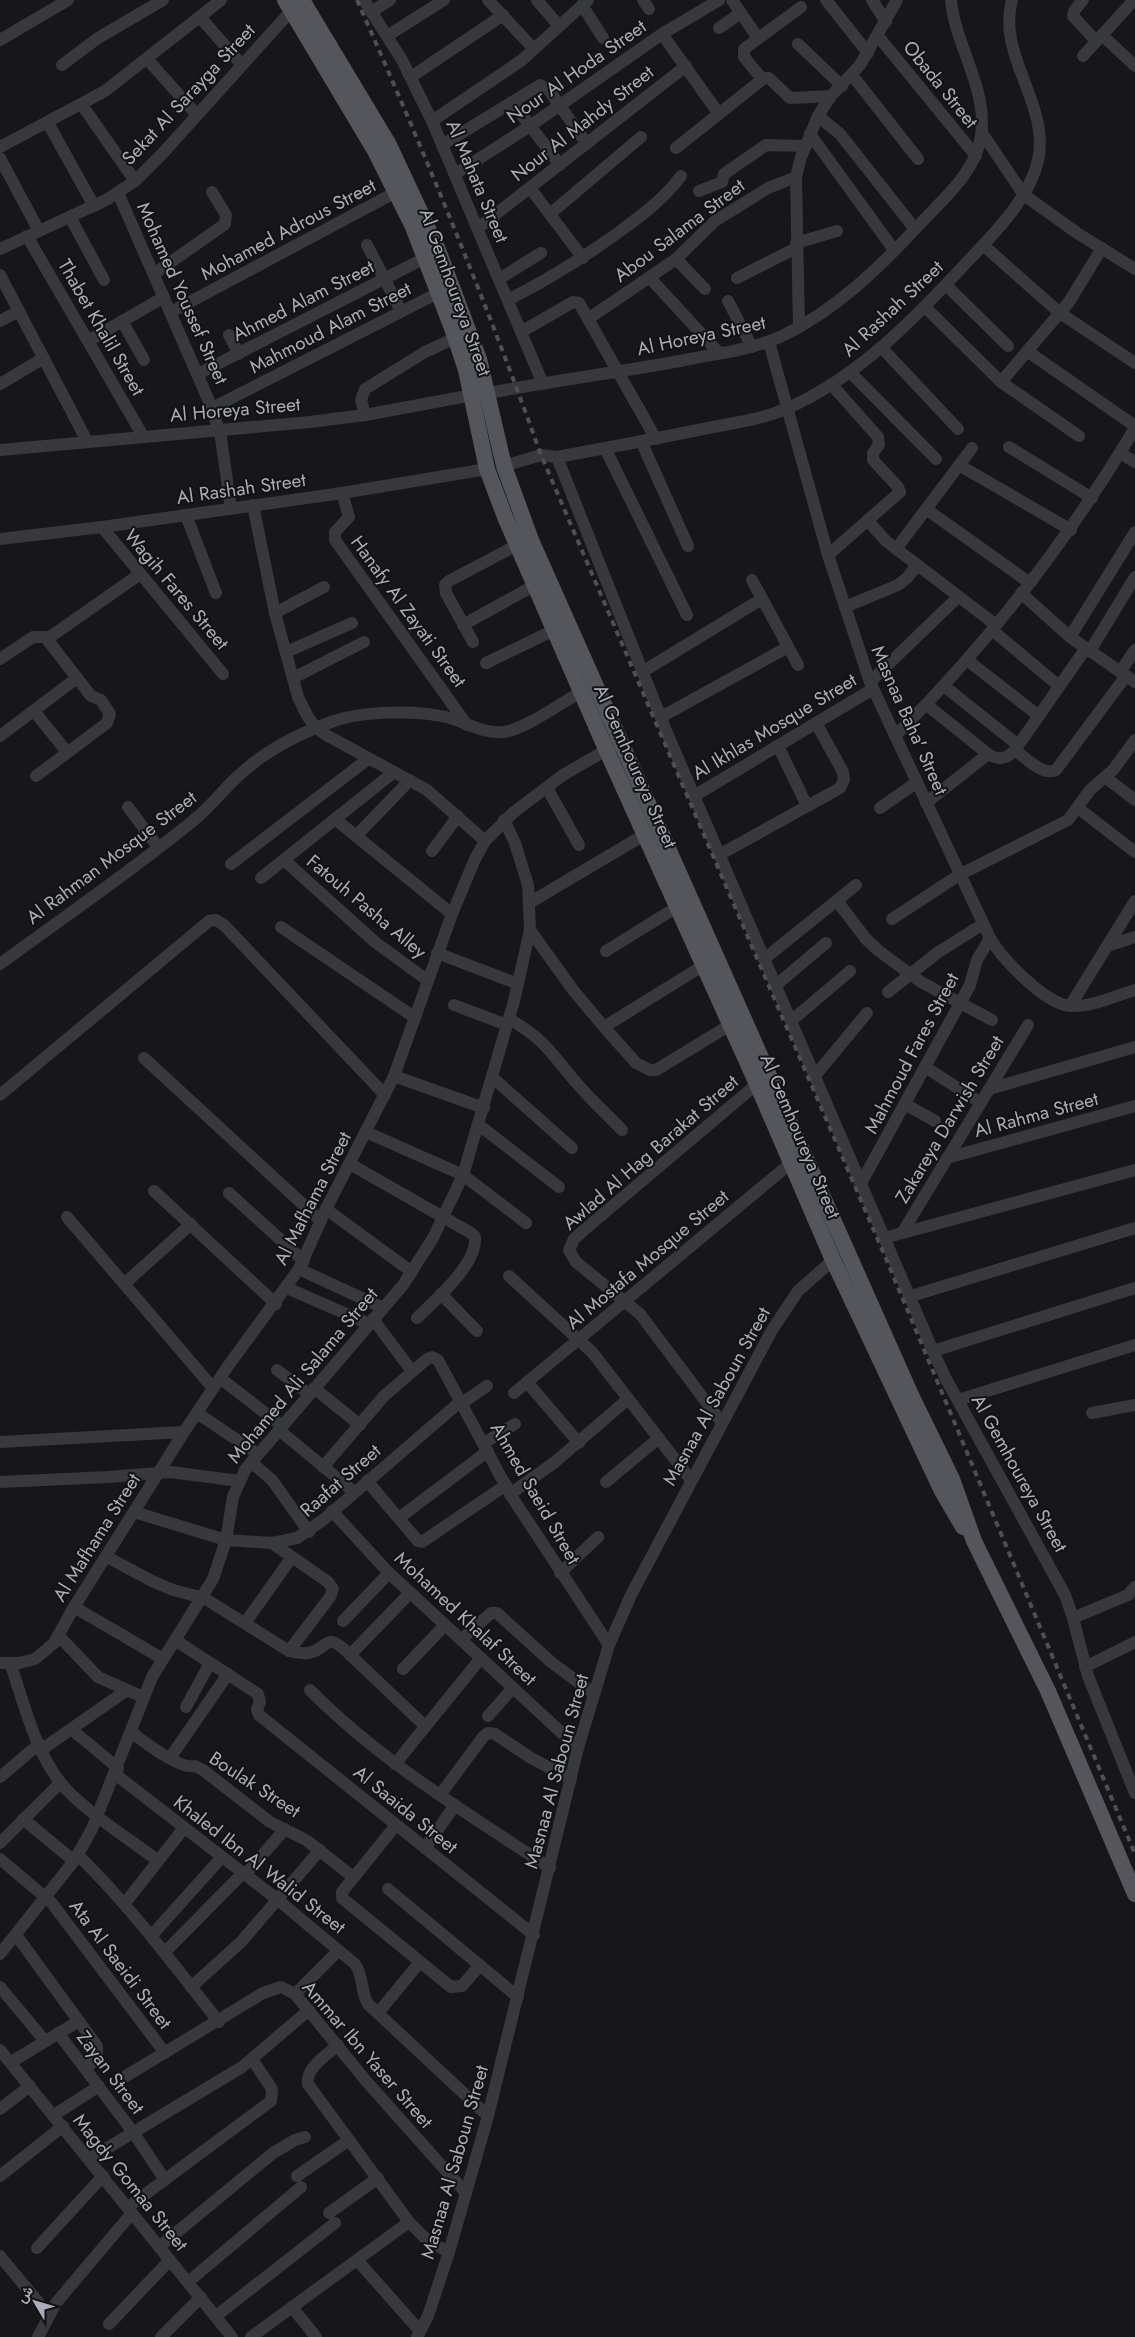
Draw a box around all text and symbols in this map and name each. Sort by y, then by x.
street label: Nour Al Hoda Street [501,13,652,130]
street label: Sekat Al Sarayga Street [115,17,262,171]
street label: Obada Street [897,35,985,134]
street label: Nour Al Mahdy Street [505,59,660,188]
street label: Al Mahata Street [440,116,516,247]
street label: Mohamed Adrous Street [196,172,381,287]
street label: Abou Salama Street [608,172,751,289]
street label: Mohamed Youssef Street [130,198,235,389]
street label: Al Gemhoureya Street [413,205,499,380]
street label: Ahmed Alam Street [228,253,379,348]
street label: Thabet Khalil Street [52,254,152,401]
street label: Al Rashah Street [836,254,949,363]
street label: Mahmoud Alam Street [245,275,416,380]
street label: Al Horeya Street [634,309,768,362]
street label: Al Horeya Street [169,390,302,429]
street label: Al Rashah Street [175,466,308,511]
street label: Wagih Fares Street [118,523,236,656]
street label: Hanafy Al Zayati Street [344,530,473,693]
street label: Masnaa Baha' Street [864,641,955,800]
street label: Al Ikhlas Mosque Street [687,666,862,786]
street label: Al Gemhoureya Street [587,680,684,853]
street label: Al Rahman Mosque Street [20,784,202,930]
street label: Fatouh Pasha Alley [301,848,433,965]
street label: Mahmoud Fares Street [858,967,966,1139]
street label: Zakareya Darwish Street [889,1030,1011,1208]
street label: Al Gemhoureya Street [754,1050,848,1223]
street label: Awlad Al Hag Barakat Street [557,1068,744,1236]
street label: Al Rahma Street [971,1085,1102,1144]
street label: Al Mafhama Street [267,1126,358,1270]
street label: Al Mostafa Mosque Street [560,1183,735,1336]
street label: Mohamed Ali Salama Street [221,1281,384,1469]
street label: Masnaa Al Saboun Street [656,1302,777,1490]
street label: Al Gemhoureya Street [965,1389,1074,1557]
street label: Ahmed Saeid Street [484,1417,587,1570]
street label: Raafat Street [294,1437,387,1523]
street label: Al Mafhama Street [46,1468,147,1607]
street label: Mohamed Khalaf Street [388,1545,543,1692]
street label: Masnaa Al Saboun Street [517,1670,596,1871]
street label: Boulak Street [204,1745,306,1824]
street label: Al Saaida Street [348,1759,464,1860]
street label: Khaled Ibn Al Walid Street [168,1789,352,1940]
street label: Ata Al Saeidi Street [63,1894,178,2035]
street label: Ammar Ibn Yaser Street [296,1975,440,2134]
street label: Zayan Street [70,2025,151,2120]
street label: Masnaa Al Saboun Street [414,2062,495,2262]
street label: Magdy Gomaa Street [67,2108,195,2257]
north arrow [10,2277,60,2327]
text: ش [12,2281,38,2307]

